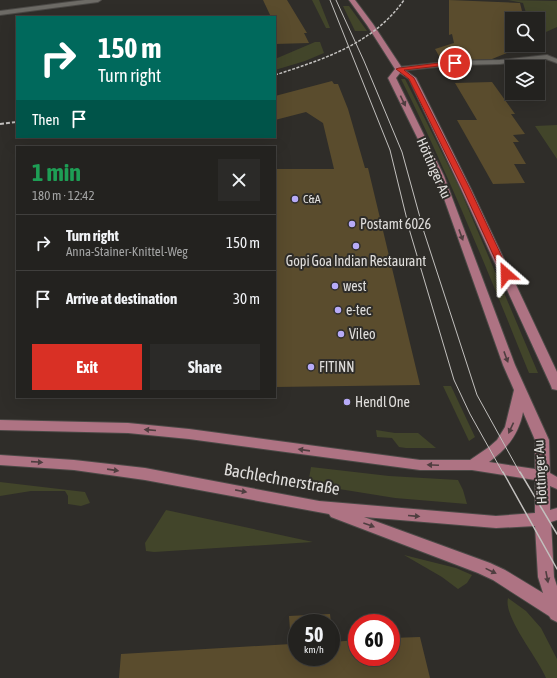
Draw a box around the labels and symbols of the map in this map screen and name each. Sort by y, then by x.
pin [438,46,472,80]
one-way arrow [400,95,406,106]
street label: Höttinger Au [414,135,454,201]
place label: C&A [303,192,321,206]
marker: C&A [290,194,300,204]
place label: Postamt 6026 [360,216,432,232]
marker: Postamt 6026 [347,219,357,229]
one-way arrow [459,229,465,241]
marker: Gopi Goa Indian Restaurant [351,241,361,251]
place label: Gopi Goa Indian Restaurant [286,253,426,269]
position arrow [485,253,527,295]
place label: west [343,278,367,294]
marker: west [330,281,340,291]
place label: e-tec [346,302,372,318]
marker: e-tec [333,305,343,315]
place label: Vileo [349,326,376,342]
marker: Vileo [336,329,346,339]
one-way arrow [503,352,509,364]
place label: FITINN [319,359,354,375]
marker: FITINN [306,362,316,372]
place label: Hendl One [355,394,410,410]
marker: Hendl One [342,397,352,407]
one-way arrow [508,422,514,434]
one-way arrow [144,427,156,434]
street label: Höttinger Au [530,439,550,505]
one-way arrow [298,447,310,453]
one-way arrow [31,459,43,466]
street label: Bachlechnerstraße [223,459,342,499]
one-way arrow [426,462,439,468]
one-way arrow [107,467,119,473]
one-way arrow [235,489,247,495]
one-way arrow [408,513,420,519]
one-way arrow [364,523,376,529]
one-way arrow [485,568,497,574]
one-way arrow [544,571,550,583]
speed limit sign: 60 [348,614,400,666]

